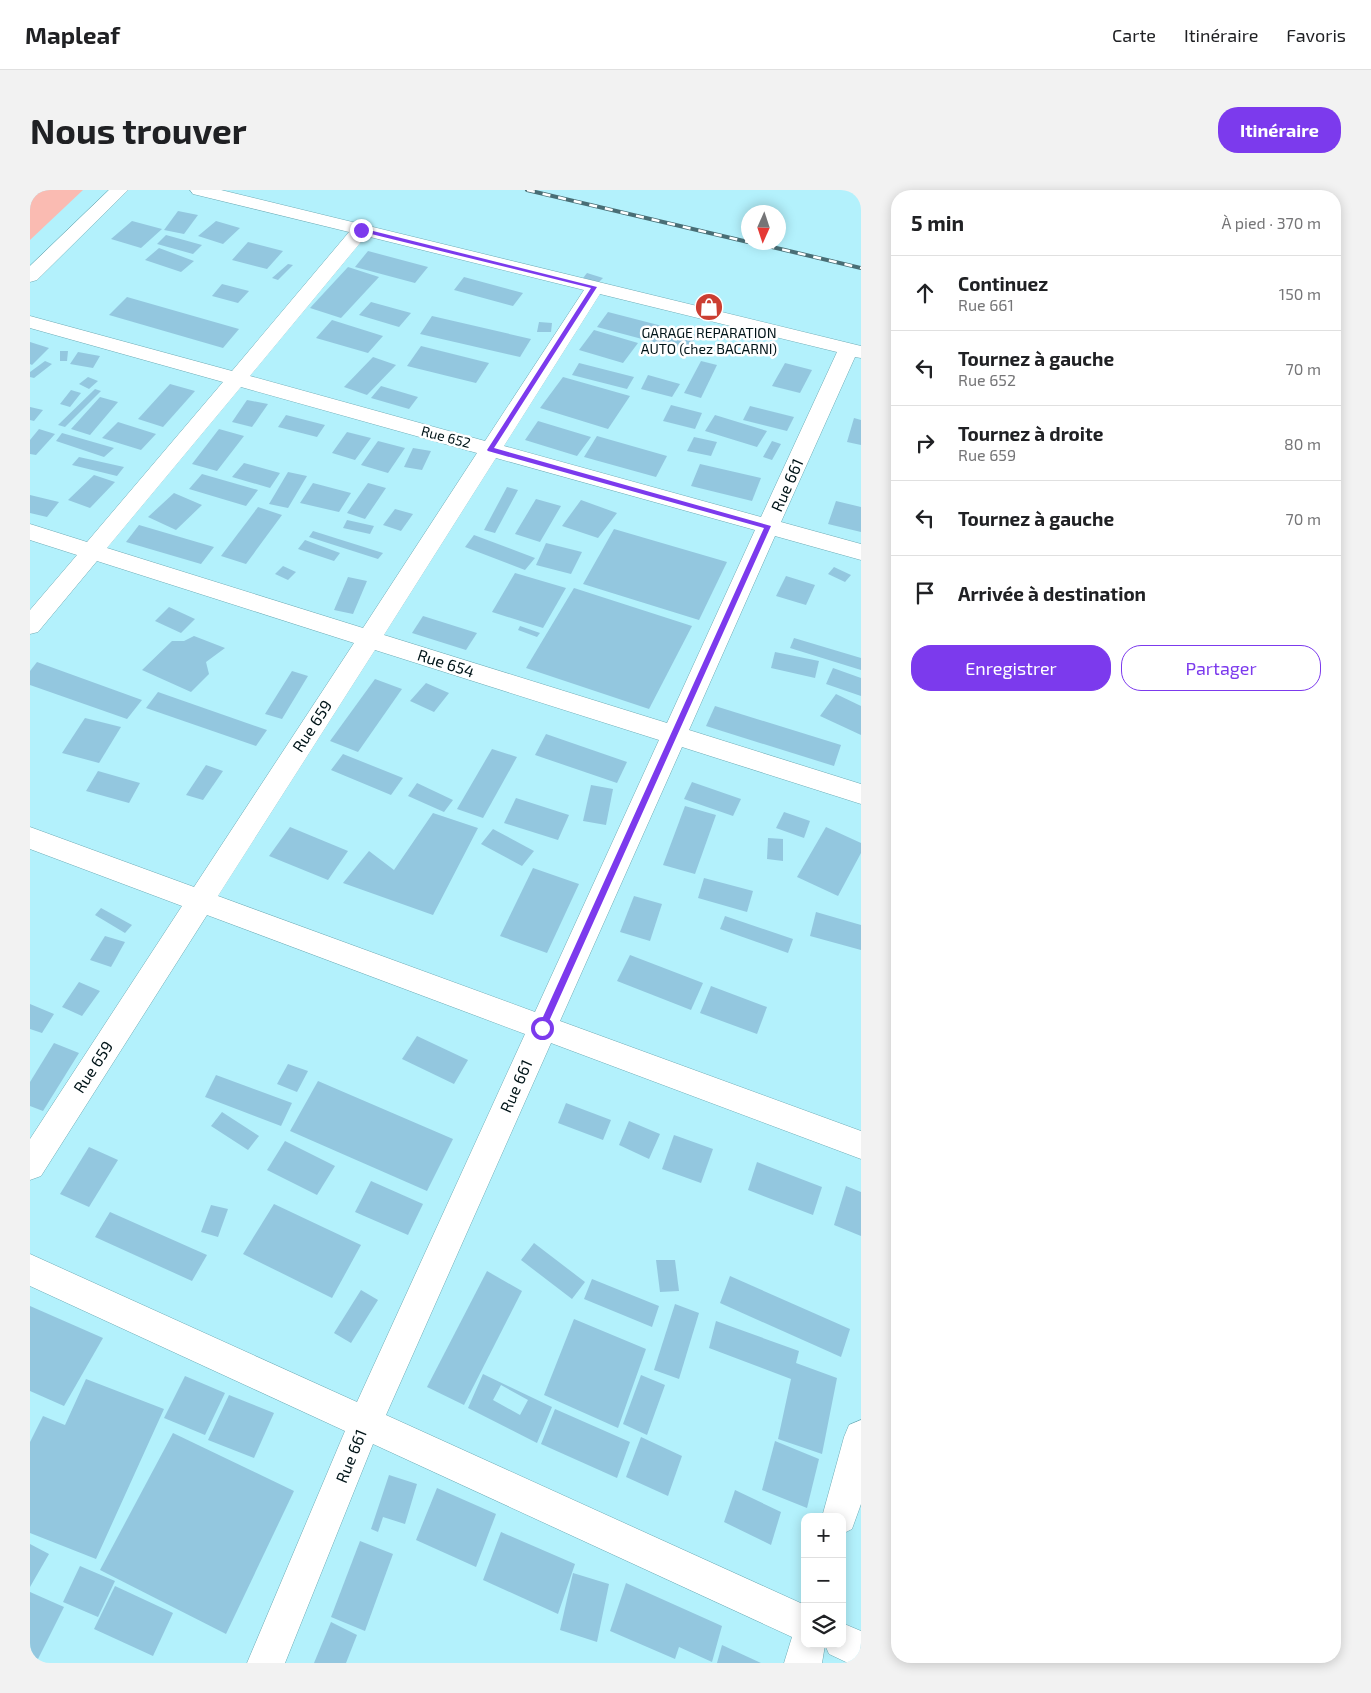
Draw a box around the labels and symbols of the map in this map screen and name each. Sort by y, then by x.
north arrow [741,205,786,250]
route end [350,219,373,242]
shop icon: GARAGE REPARATION AUTO (chez BACARNI) [694,292,724,322]
place label: GARAGE REPARATION AUTO (chez BACARNI) [641,324,777,357]
street label: Rue 652 [419,422,473,451]
street label: Rue 661 [767,455,807,514]
street label: Rue 654 [415,644,477,681]
street label: Rue 659 [288,696,335,755]
route start [531,1017,554,1040]
street label: Rue 659 [69,1037,116,1096]
street label: Rue 661 [496,1056,536,1115]
street label: Rue 661 [331,1426,370,1485]

